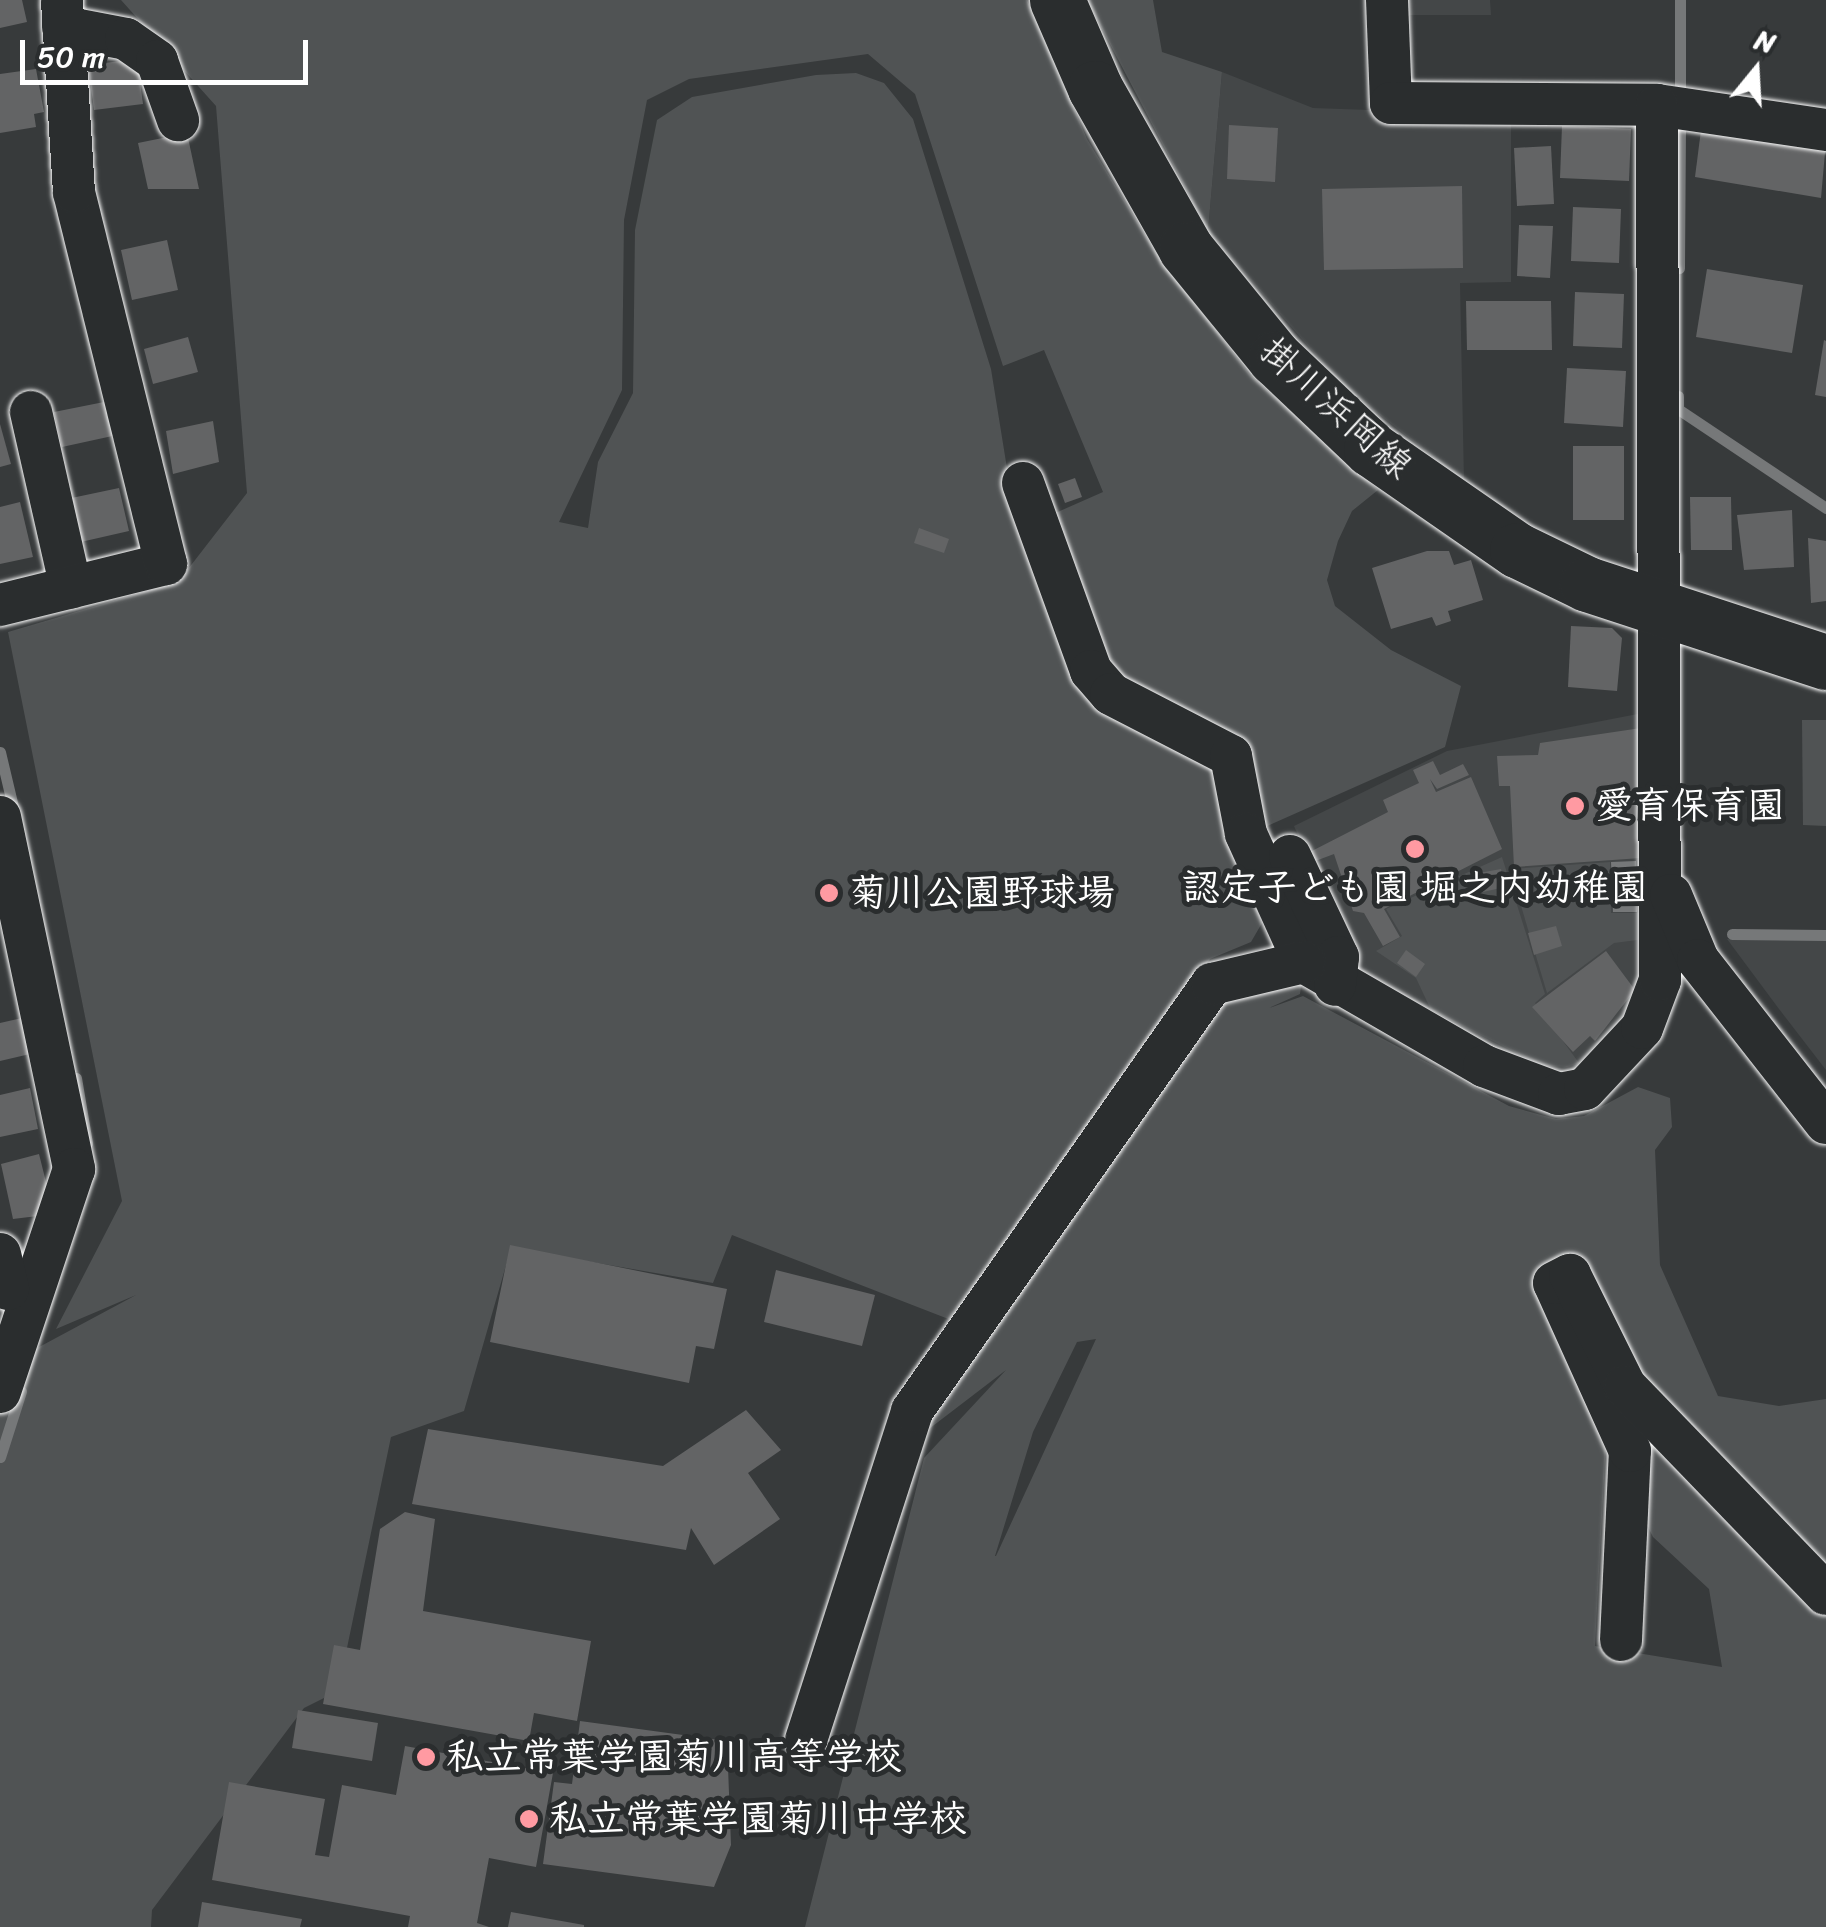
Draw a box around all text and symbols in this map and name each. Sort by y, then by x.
text: N [1749,15,1782,67]
scale bar [25,20,312,82]
north arrow [1706,20,1806,120]
text: 50 m [37,30,105,84]
street label: 掛川浜岡線 [1250,327,1422,489]
place label: 愛育保育園 [1595,783,1785,829]
marker: 愛育保育園 [1564,795,1586,817]
marker: 認定子ども園 堀之内幼稚園 [1404,838,1426,860]
place label: 認定子ども園 堀之内幼稚園 [1182,865,1648,911]
place label: 菊川公園野球場 [849,870,1115,916]
marker: 菊川公園野球場 [818,882,840,904]
place label: 私立常葉学園菊川高等学校 [446,1734,902,1780]
marker: 私立常葉学園菊川高等学校 [415,1746,437,1768]
place label: 私立常葉学園菊川中学校 [549,1796,967,1842]
marker: 私立常葉学園菊川中学校 [518,1808,540,1830]

